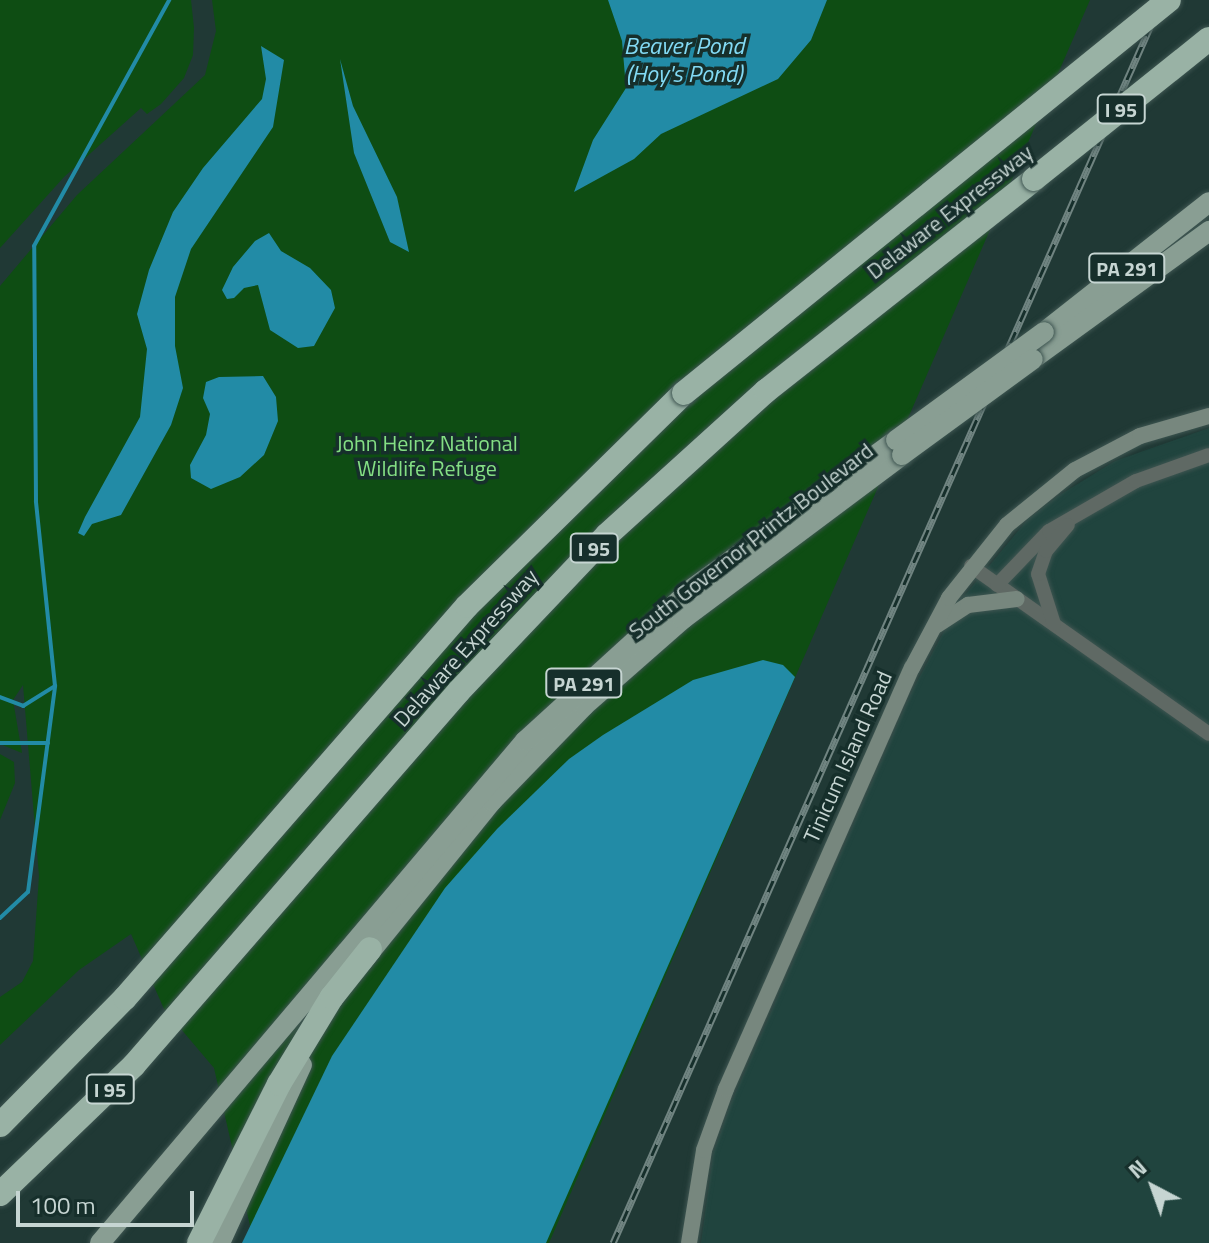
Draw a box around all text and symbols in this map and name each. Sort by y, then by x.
water label: Beaver Pond (Hoy's Pond) [624,32,744,88]
road number: I 95 [1095,93,1147,125]
street label: Delaware Expressway [862,139,1038,285]
road number: PA 291 [1087,252,1167,284]
park label: John Heinz National Wildlife Refuge [336,430,518,482]
street label: South Governor Printz Boulevard [624,437,878,645]
road number: I 95 [568,532,620,564]
street label: Delaware Expressway [388,564,544,732]
road number: PA 291 [544,667,624,699]
street label: Tinicum Island Road [798,667,898,847]
road number: I 95 [84,1073,136,1105]
north arrow [1113,1147,1193,1227]
text: N [1120,1151,1154,1187]
scale bar [20,1175,198,1225]
text: 100 m [30,1187,96,1223]

